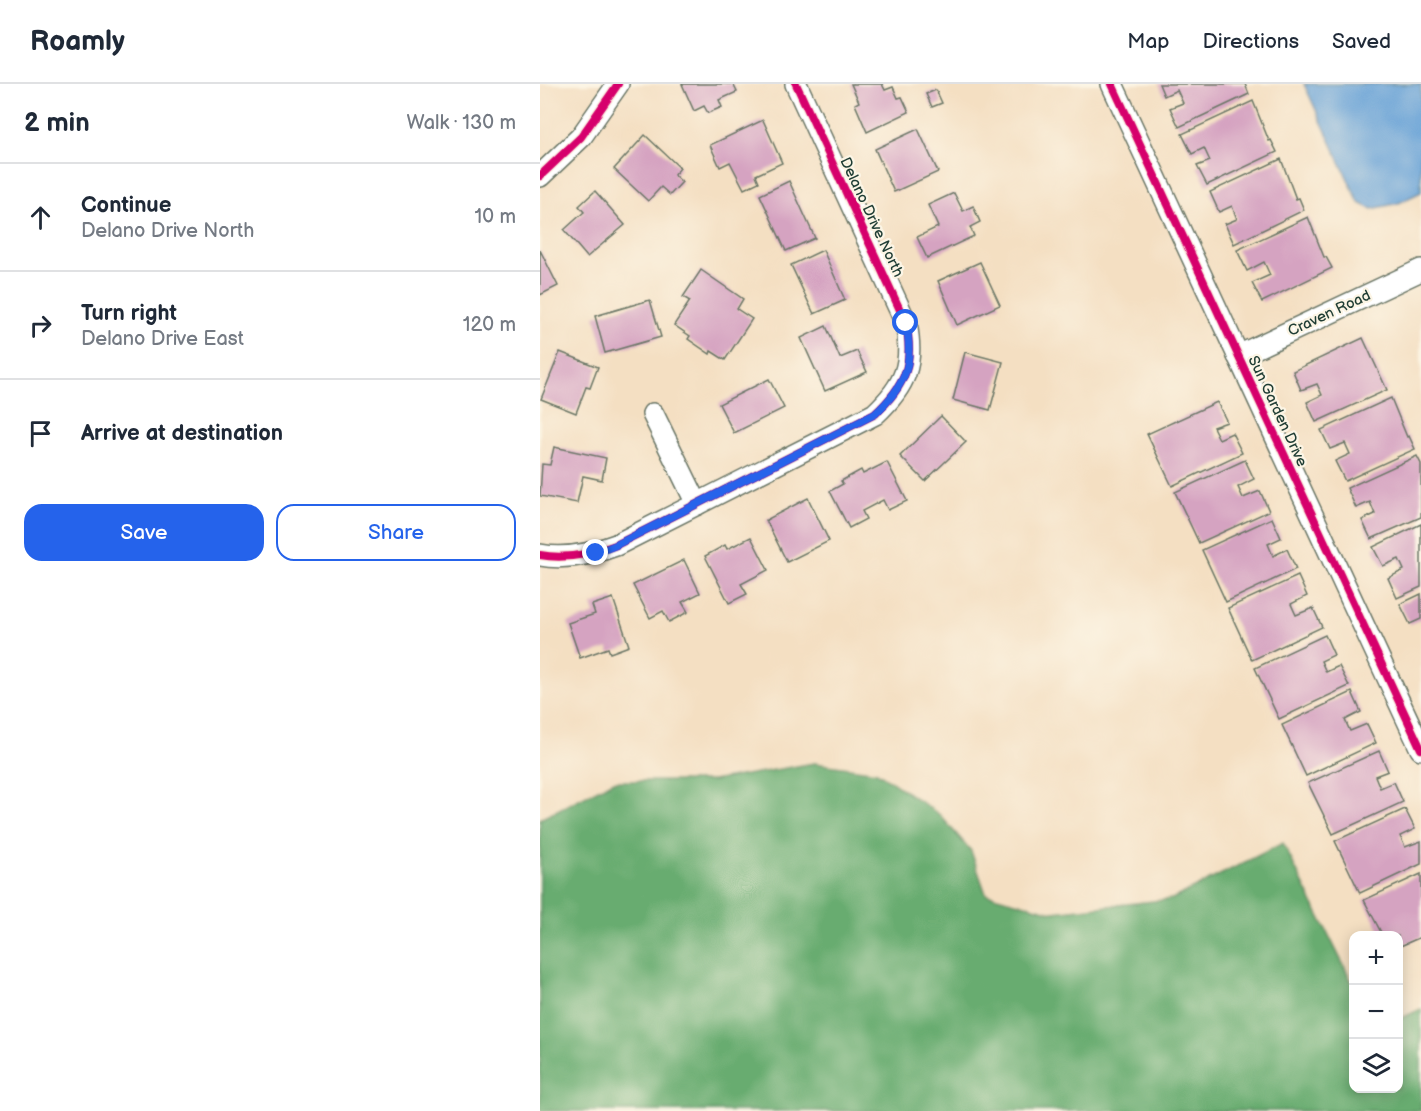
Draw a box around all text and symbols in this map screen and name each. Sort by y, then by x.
text: Roamly [30,25,125,58]
text: Map [1127,29,1170,54]
text: Directions [1203,29,1299,54]
text: Saved [1332,29,1391,54]
text: 2 min [24,108,90,139]
text: Walk · 130 m [407,111,516,135]
street label: Delano Drive North [835,154,908,280]
text: Continue [81,192,171,219]
icon: ahead [24,201,57,234]
text: 10 m [475,205,516,229]
text: Delano Drive North [81,219,254,243]
street label: Craven Road [1285,286,1374,341]
text: Turn right [81,300,177,327]
icon: right [24,309,57,342]
route start [892,309,918,335]
text: 120 m [463,313,516,337]
text: Delano Drive East [81,327,244,351]
street label: Sun Garden Drive [1244,353,1312,470]
icon: arrive [24,417,57,450]
text: Arrive at destination [81,420,283,447]
button: Save [24,504,264,561]
button: Share [276,504,516,561]
route end [582,539,608,565]
map controls [1349,931,1403,1093]
button: + [1349,931,1403,985]
button: − [1349,985,1403,1039]
button: layers [1349,1039,1403,1093]

